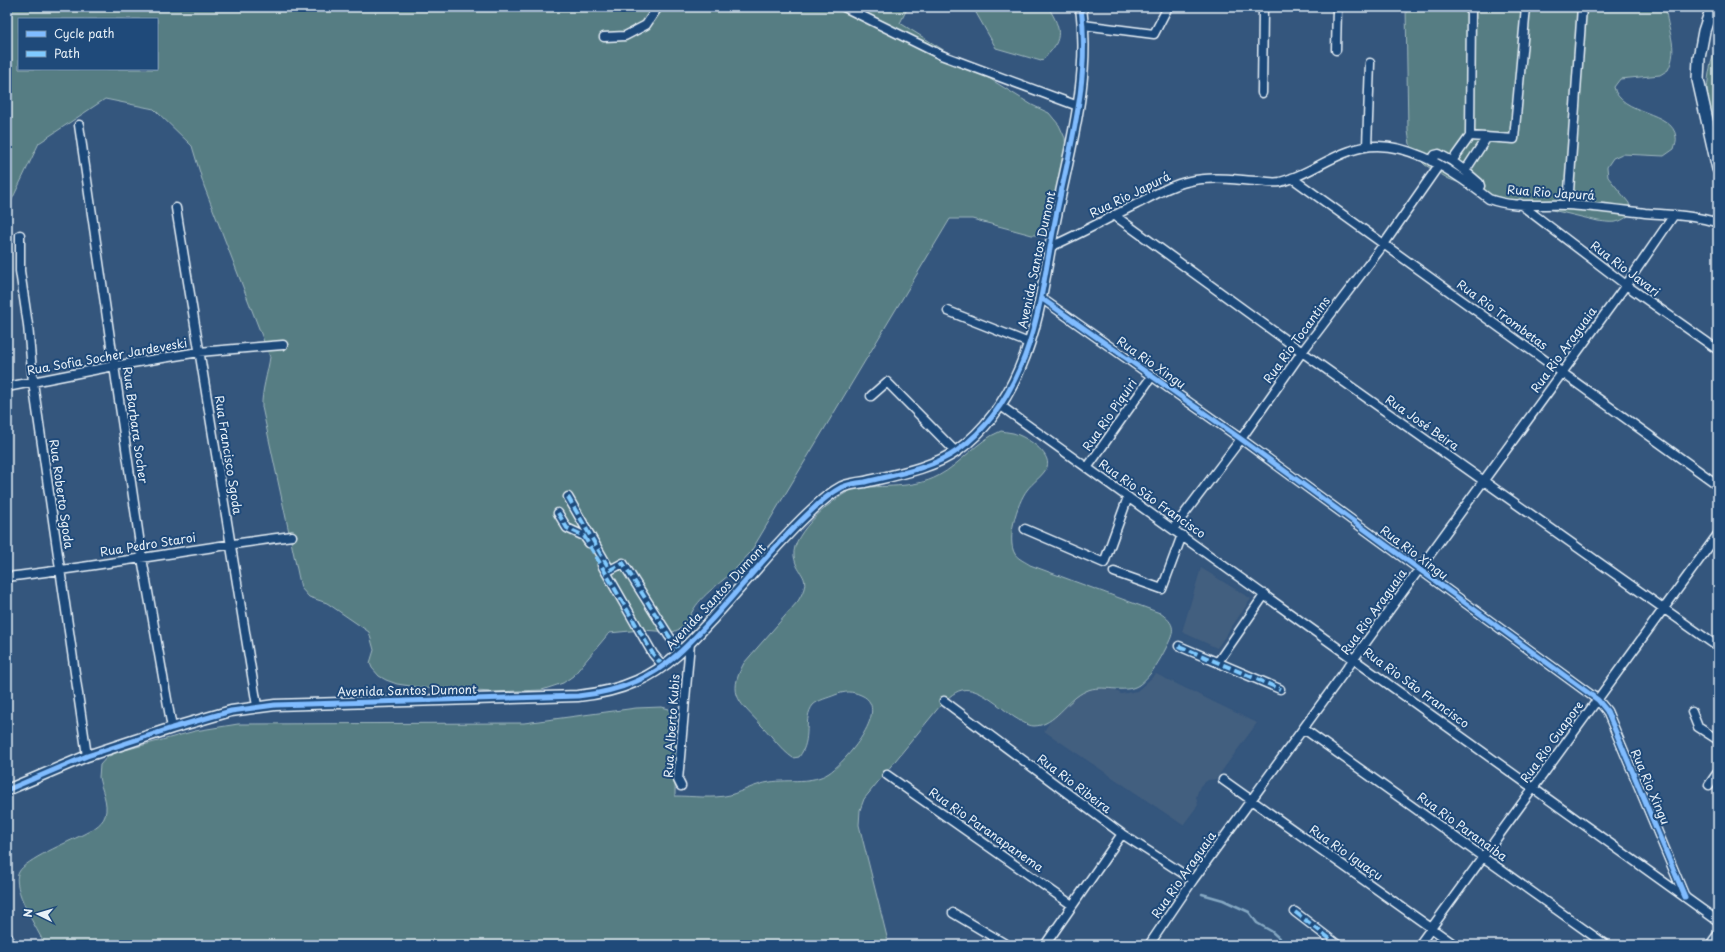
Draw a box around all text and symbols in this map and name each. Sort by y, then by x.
legend [18,18,158,70]
text: Cycle path [54,24,115,42]
text: Path [54,44,80,62]
street label: Rua Rio Japurá [1086,166,1174,221]
street label: Rua Rio Japurá [1507,180,1596,204]
street label: Avenida Santos Dumont [1013,189,1059,330]
street label: Rua Rio Javari [1587,236,1664,300]
street label: Rua Rio Trombetas [1453,275,1552,354]
street label: Rua Rio Tocantins [1259,292,1334,387]
street label: Rua Rio Araguaia [1526,302,1601,396]
street label: Rua Rio Xingu [1113,332,1190,393]
street label: Rua Sofia Socher Jardeveski [25,333,188,379]
street label: Rua Barbara Socher [119,365,153,485]
street label: Rua Rio Piquiri [1078,375,1141,454]
street label: Rua José Beira [1382,390,1464,455]
street label: Rua Francisco Sgoda [211,394,247,516]
street label: Rua Roberto Sgoda [45,438,79,550]
street label: Rua Rio São Francisco [1095,454,1210,542]
street label: Rua Rio Xingu [1377,521,1452,584]
street label: Rua Pedro Staroi [99,528,197,560]
street label: Avenida Santos Dumont [661,539,770,654]
street label: Rua Rio Araguaia [1336,564,1411,658]
street label: Rua Rio São Francisco [1360,643,1474,732]
street label: Rua Alberto Kubis [658,673,684,778]
street label: Avenida Santos Dumont [337,680,477,700]
street label: Rua Rio Guapore [1515,697,1587,786]
street label: Rua Rio Xingu [1627,746,1675,827]
street label: Rua Rio Ribeira [1034,749,1116,817]
street label: Rua Rio Paranapanema [926,783,1048,876]
street label: Rua Rio Paranaiba [1414,787,1512,865]
street label: Rua Rio Iguaçu [1306,820,1387,884]
street label: Rua Rio Araguaia [1146,827,1220,921]
north arrow [18,894,58,934]
text: N [19,908,36,918]

